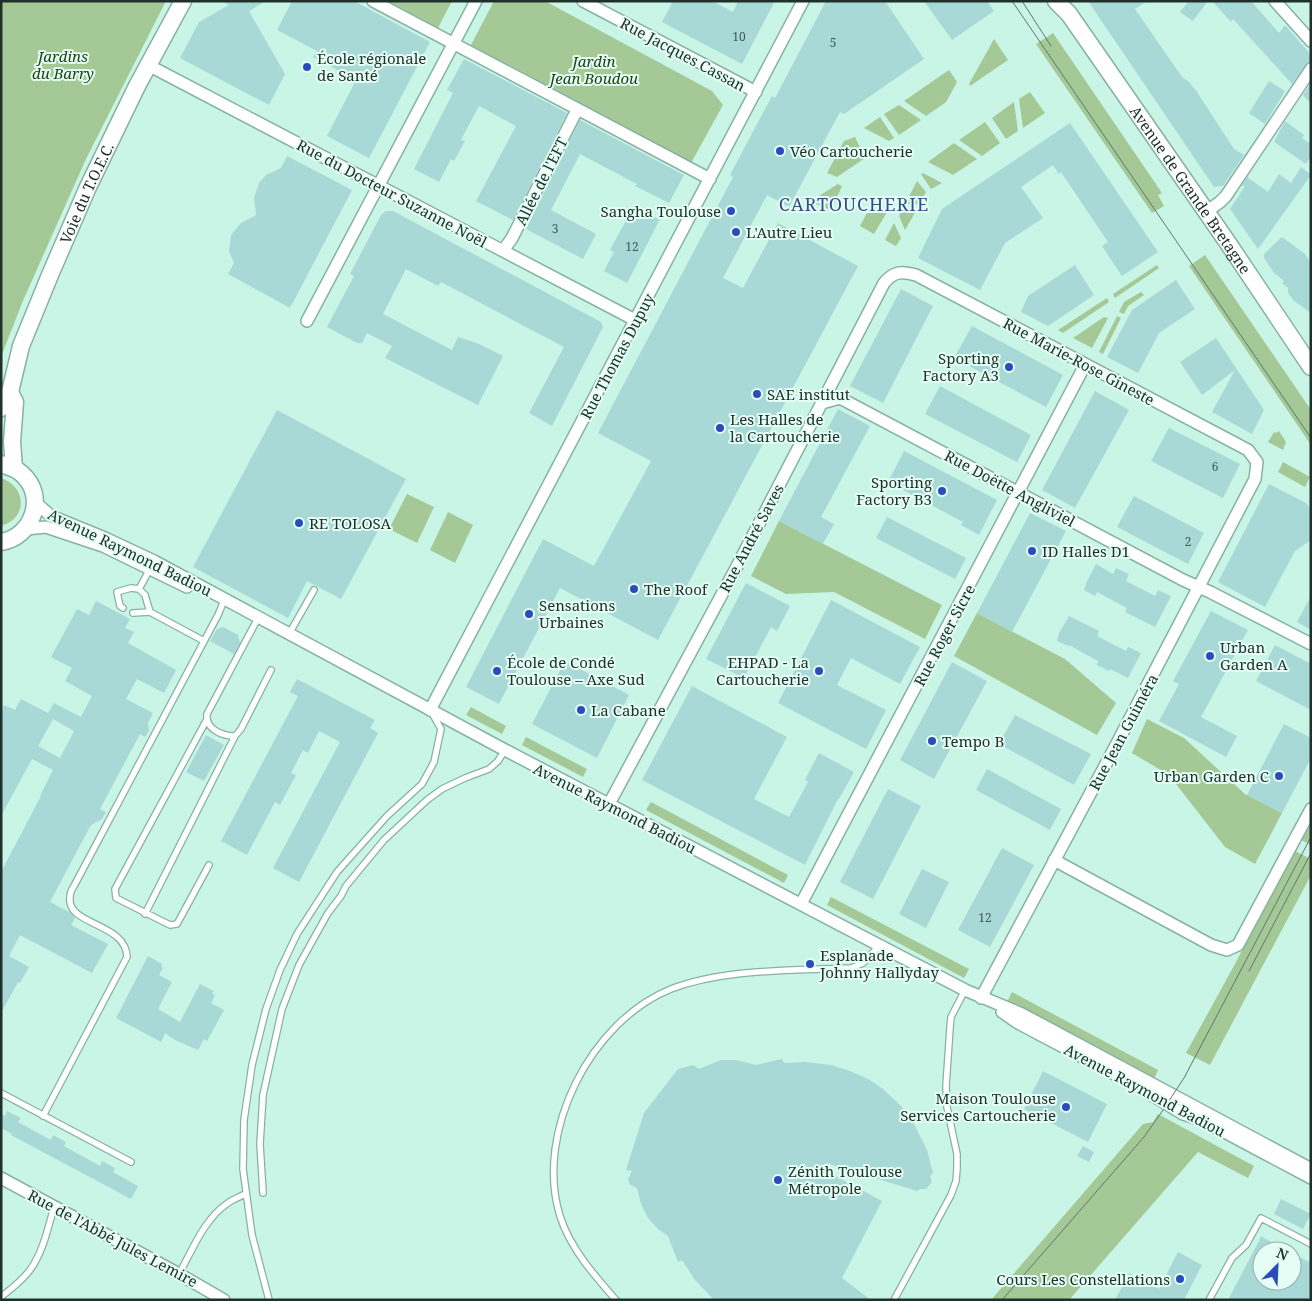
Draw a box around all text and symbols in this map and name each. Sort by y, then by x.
street label: Rue Jacques Cassan [617,12,749,96]
house number: 10 [732,28,746,45]
house number: 5 [830,34,836,51]
park label: Jardins du Barry [32,46,94,83]
place label: École régionale de Santé [317,48,426,85]
park label: Jardin Jean Boudou [547,51,638,88]
marker: École régionale de Santé [301,61,313,73]
street label: Avenue de Grande Bretagne [1126,102,1256,277]
street label: Rue du Docteur Suzanne Noël [293,134,491,252]
street label: Allée de l'EFT [510,134,572,228]
street label: Voie du T.O.E.C. [55,139,118,247]
place label: Véo Cartoucherie [790,141,913,161]
marker: Véo Cartoucherie [774,145,786,157]
district label: CARTOUCHERIE [779,192,929,216]
place label: Sangha Toulouse [601,201,721,221]
marker: Sangha Toulouse [725,205,737,217]
house number: 3 [552,220,559,237]
place label: L'Autre Lieu [746,222,833,242]
marker: L'Autre Lieu [730,226,742,238]
house number: 12 [625,238,639,255]
street label: Rue Thomas Dupuy [575,289,659,422]
street label: Rue Marie-Rose Gineste [1000,313,1158,409]
place label: Sporting Factory A3 [923,348,999,385]
marker: Sporting Factory A3 [1003,361,1015,373]
place label: SAE institut [767,384,850,404]
marker: SAE institut [751,388,763,400]
place label: Les Halles de la Cartoucherie [730,409,840,446]
marker: Les Halles de la Cartoucherie [714,422,726,434]
street label: Rue Doëtte Angliviel [941,445,1079,531]
house number: 6 [1212,458,1219,475]
place label: Sporting Factory B3 [856,472,932,509]
street label: Rue André Saves [714,480,788,596]
marker: Sporting Factory B3 [936,485,948,497]
street label: Avenue Raymond Badiou [45,504,216,601]
place label: RE TOLOSA [309,513,391,533]
marker: RE TOLOSA [293,517,305,529]
house number: 2 [1185,533,1191,550]
place label: ID Halles D1 [1042,541,1130,561]
marker: ID Halles D1 [1026,545,1038,557]
place label: The Roof [644,579,709,599]
street label: Rue Roger Sicre [909,581,979,689]
marker: The Roof [628,583,640,595]
place label: Sensations Urbaines [539,595,615,632]
marker: Sensations Urbaines [523,608,535,620]
place label: Urban Garden A [1220,637,1288,674]
marker: Urban Garden A [1204,650,1216,662]
place label: École de Condé Toulouse – Axe Sud [507,652,645,689]
place label: EHPAD - La Cartoucherie [716,652,809,689]
marker: École de Condé Toulouse – Axe Sud [491,665,503,677]
marker: EHPAD - La Cartoucherie [813,665,825,677]
street label: Rue Jean Guiméra [1084,670,1162,794]
place label: La Cabane [591,700,666,720]
marker: La Cabane [575,704,587,716]
place label: Tempo B [942,731,1004,751]
marker: Tempo B [926,735,938,747]
street label: Avenue Raymond Badiou [530,758,700,858]
place label: Urban Garden C [1154,766,1269,786]
marker: Urban Garden C [1273,770,1285,782]
house number: 12 [978,909,992,926]
place label: Esplanade Johnny Hallyday [819,945,939,982]
marker: Esplanade Johnny Hallyday [804,958,816,970]
street label: Avenue Raymond Badiou [1061,1039,1230,1141]
place label: Maison Toulouse Services Cartoucherie [900,1088,1056,1125]
marker: Maison Toulouse Services Cartoucherie [1060,1101,1072,1113]
place label: Zénith Toulouse Métropole [788,1161,902,1198]
marker: Zénith Toulouse Métropole [772,1174,784,1186]
street label: Rue de l'Abbé Jules Lemire [25,1185,201,1291]
north arrow [1252,1241,1302,1291]
text: N [1274,1243,1291,1265]
place label: Cours Les Constellations [996,1269,1170,1289]
marker: Cours Les Constellations [1174,1273,1186,1285]

